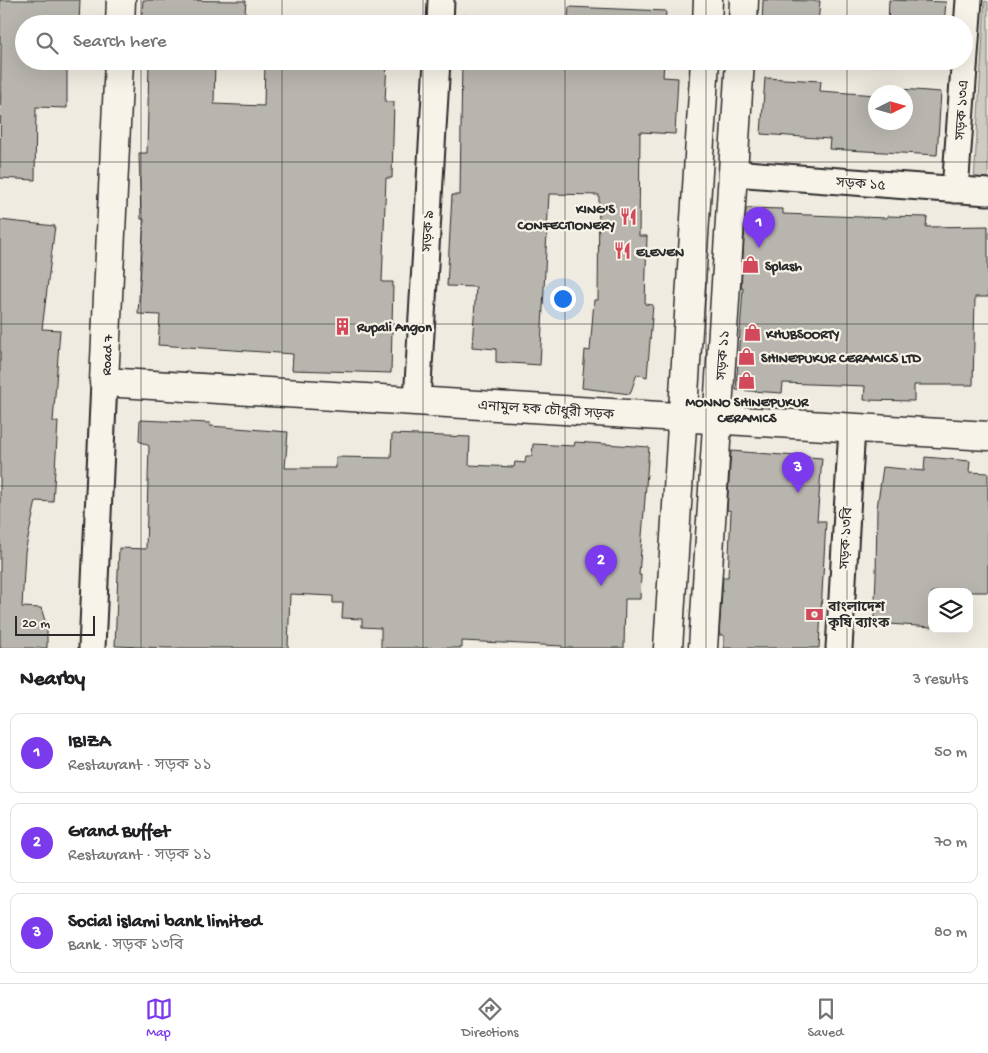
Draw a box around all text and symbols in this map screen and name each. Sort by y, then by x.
search box [15,15,973,70]
icon: search [33,29,61,57]
text: Search here [73,31,167,54]
street label: সড়ক ১৩এ [953,80,974,142]
north arrow [868,85,913,130]
street label: সড়ক ১৫ [834,175,886,196]
place label: KING'S CONFECTIONERY [516,202,615,235]
restaurant icon: KING'S CONFECTIONERY [619,206,639,226]
pin: 1 [743,207,775,248]
street label: সড়ক ৯ [420,210,439,253]
restaurant icon: ELEVEN [612,241,632,261]
place label: ELEVEN [636,245,684,262]
shop icon: Splash [741,255,761,275]
place label: Splash [765,259,802,276]
your location [550,286,576,312]
building icon: Rupali Angon [333,316,353,336]
place label: Rupali Angon [356,320,432,337]
shop icon: KHUBSOORTY [742,323,762,343]
place label: KHUBSOORTY [765,327,840,344]
street label: সড়ক ১১ [714,330,735,382]
street label: Road 7 [99,333,118,376]
shop icon: SHINEPUKUR CERAMICS LTD [737,347,757,367]
place label: SHINEPUKUR CERAMICS LTD [761,351,922,368]
shop icon: MONNO SHINEPUKUR CERAMICS [737,371,757,391]
place label: MONNO SHINEPUKUR CERAMICS [686,395,810,428]
street label: এনামুল হক চৌধুরী সড়ক [477,396,615,425]
pin: 3 [782,452,814,493]
street label: সড়ক ১৩বি [835,506,858,571]
pin: 2 [585,545,617,586]
map controls [928,588,973,633]
button: layers [928,588,973,633]
place label: বাংলাদেশ কৃষি ব্যাংক [827,600,890,633]
bank icon: বাংলাদেশ কৃষি ব্যাংক [804,604,824,624]
scale bar [15,613,95,636]
text: 20 m [22,616,50,633]
text: Nearby [20,668,85,693]
text: 3 results [913,671,968,690]
text: IBIZA [68,731,110,754]
text: 1 [34,744,40,763]
text: 50 m [934,744,967,763]
text: Restaurant · সড়ক ১১ [68,757,212,776]
text: Grand Buffet [68,821,170,844]
text: 2 [33,834,41,853]
text: 70 m [934,834,967,853]
text: Restaurant · সড়ক ১১ [68,847,212,866]
text: Social islami bank limited [68,911,262,934]
text: 3 [33,924,41,943]
text: 80 m [934,924,967,943]
text: Bank · সড়ক ১৩বি [68,937,183,956]
tab: Map [145,995,173,1042]
tab: Directions [462,995,519,1042]
tab: Saved [808,995,843,1042]

